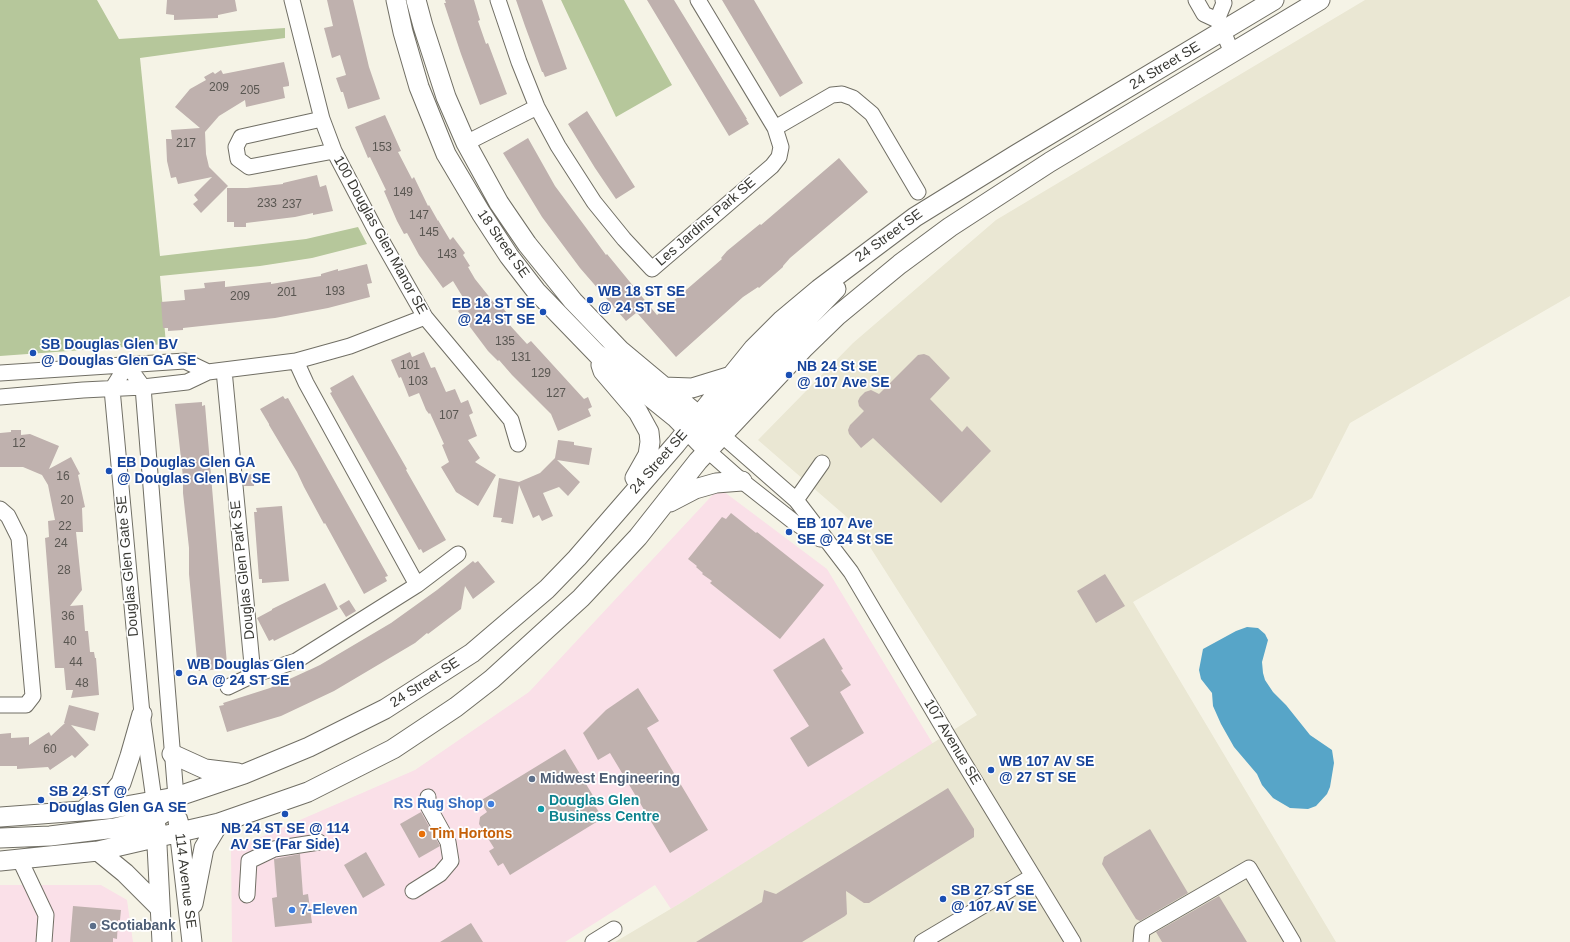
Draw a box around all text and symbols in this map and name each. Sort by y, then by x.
street label: 24 Street SE [1127,38,1203,94]
house number: 209 [209,81,229,95]
house number: 205 [240,84,260,98]
house number: 217 [176,137,196,151]
house number: 153 [372,141,392,155]
street label: 100 Douglas Glen Manor SE [329,153,431,317]
street label: Les Jardins Park SE [653,174,759,270]
house number: 149 [393,186,413,200]
house number: 233 [257,197,277,211]
house number: 237 [282,198,302,212]
street label: 24 Street SE [852,206,926,266]
street label: 18 Street SE [473,207,533,281]
house number: 147 [409,209,429,223]
house number: 145 [419,226,439,240]
house number: 143 [437,248,457,262]
place label: WB 18 ST SE @ 24 ST SE [598,284,685,316]
house number: 193 [325,285,345,299]
house number: 201 [277,286,297,300]
house number: 209 [230,290,250,304]
marker: WB 18 ST SE @ 24 ST SE [585,295,595,305]
place label: EB 18 ST SE @ 24 ST SE [452,296,535,328]
marker: EB 18 ST SE @ 24 ST SE [538,307,548,317]
house number: 135 [495,335,515,349]
place label: SB Douglas Glen BV @ Douglas Glen GA SE [41,337,196,370]
marker: SB Douglas Glen BV @ Douglas Glen GA SE [28,348,38,358]
house number: 131 [511,351,531,365]
house number: 101 [400,359,420,373]
place label: NB 24 St SE @ 107 Ave SE [797,359,890,392]
house number: 129 [531,367,551,381]
marker: NB 24 St SE @ 107 Ave SE [784,370,794,380]
house number: 103 [408,375,428,389]
house number: 127 [546,387,566,401]
house number: 107 [439,409,459,423]
street label: 24 Street SE [627,427,691,497]
house number: 12 [12,437,26,451]
place label: EB Douglas Glen GA @ Douglas Glen BV SE [117,455,271,488]
marker: EB Douglas Glen GA @ Douglas Glen BV SE [104,466,114,476]
house number: 16 [56,470,70,484]
house number: 20 [60,494,74,508]
street label: Douglas Glen Gate SE [113,495,143,637]
street label: Douglas Glen Park SE [227,499,259,641]
place label: EB 107 Ave SE @ 24 St SE [797,516,893,548]
house number: 22 [58,520,72,534]
marker: EB 107 Ave SE @ 24 St SE [784,527,794,537]
house number: 24 [54,537,68,551]
house number: 28 [57,564,71,578]
house number: 36 [61,610,75,624]
house number: 40 [63,635,77,649]
street label: 24 Street SE [387,654,463,712]
house number: 44 [69,656,83,670]
place label: WB Douglas Glen GA @ 24 ST SE [187,657,304,690]
marker: WB Douglas Glen GA @ 24 ST SE [174,668,184,678]
house number: 48 [75,677,89,691]
street label: 107 Avenue SE [920,696,984,788]
house number: 60 [43,743,57,757]
place label: WB 107 AV SE @ 27 ST SE [999,754,1094,786]
marker: WB 107 AV SE @ 27 ST SE [986,765,996,775]
place label: Midwest Engineering [540,771,680,787]
marker: Midwest Engineering [527,774,537,784]
place label: SB 24 ST @ Douglas Glen GA SE [49,784,187,816]
place label: Douglas Glen Business Centre [549,793,659,826]
marker: SB 24 ST @ Douglas Glen GA SE [36,795,46,805]
place label: RS Rug Shop [394,796,483,812]
marker: RS Rug Shop [486,799,496,809]
marker: Douglas Glen Business Centre [536,804,546,814]
marker: NB 24 ST SE @ 114 AV SE (Far Side) [280,809,290,819]
place label: NB 24 ST SE @ 114 AV SE (Far Side) [221,821,349,854]
place label: Tim Hortons [430,826,512,842]
marker: Tim Hortons [417,829,427,839]
street label: 114 Avenue SE [171,832,199,930]
place label: SB 27 ST SE @ 107 AV SE [951,883,1037,916]
marker: SB 27 ST SE @ 107 AV SE [938,894,948,904]
place label: 7-Eleven [300,902,358,918]
marker: 7-Eleven [287,905,297,915]
place label: Scotiabank [101,918,176,934]
marker: Scotiabank [88,921,98,931]

